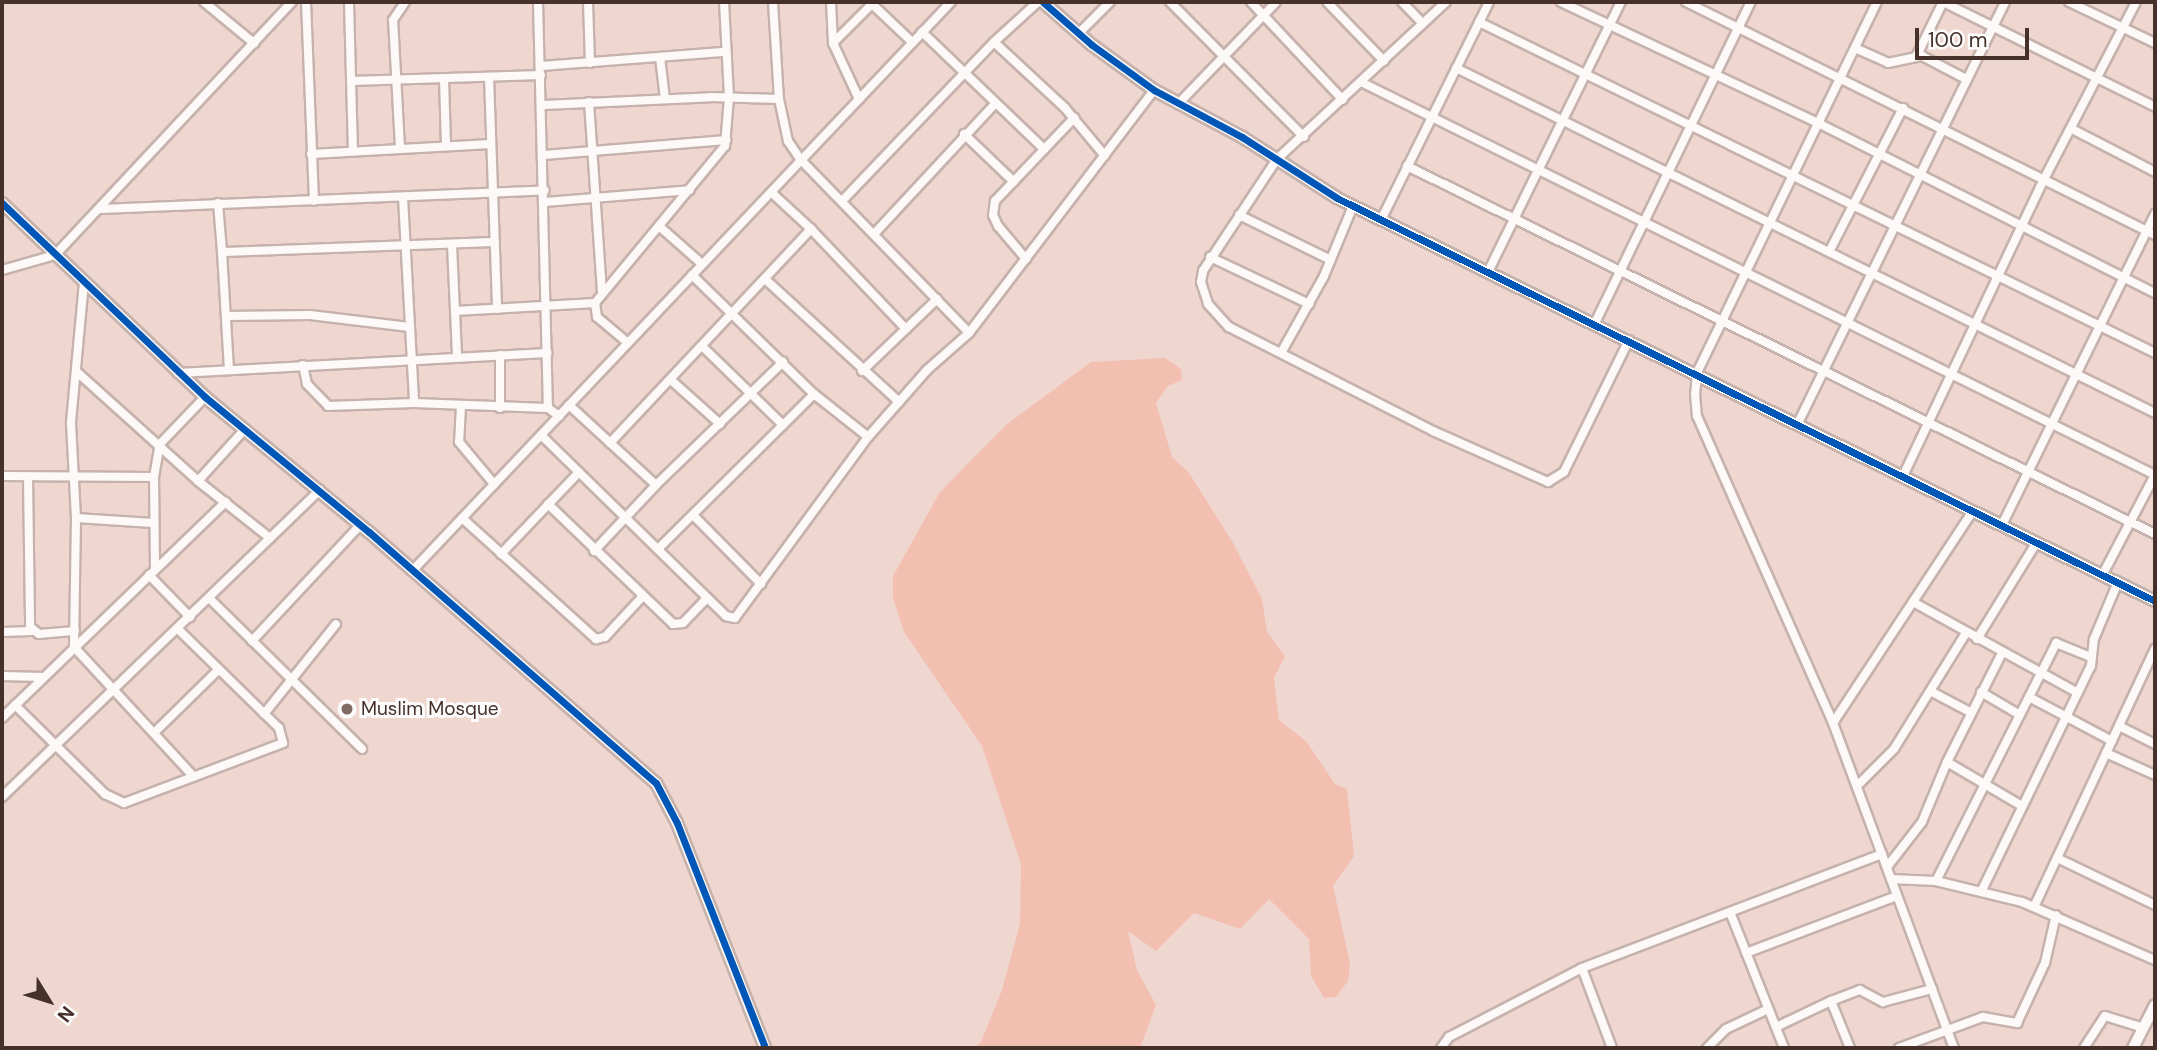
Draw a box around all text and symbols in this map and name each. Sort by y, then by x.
scale bar [1919,14,2033,58]
text: 100 m [1928,26,1988,54]
place label: Muslim Mosque [361,698,499,720]
marker: Muslim Mosque [339,701,355,717]
north arrow [14,966,84,1036]
text: N [52,1001,80,1027]

